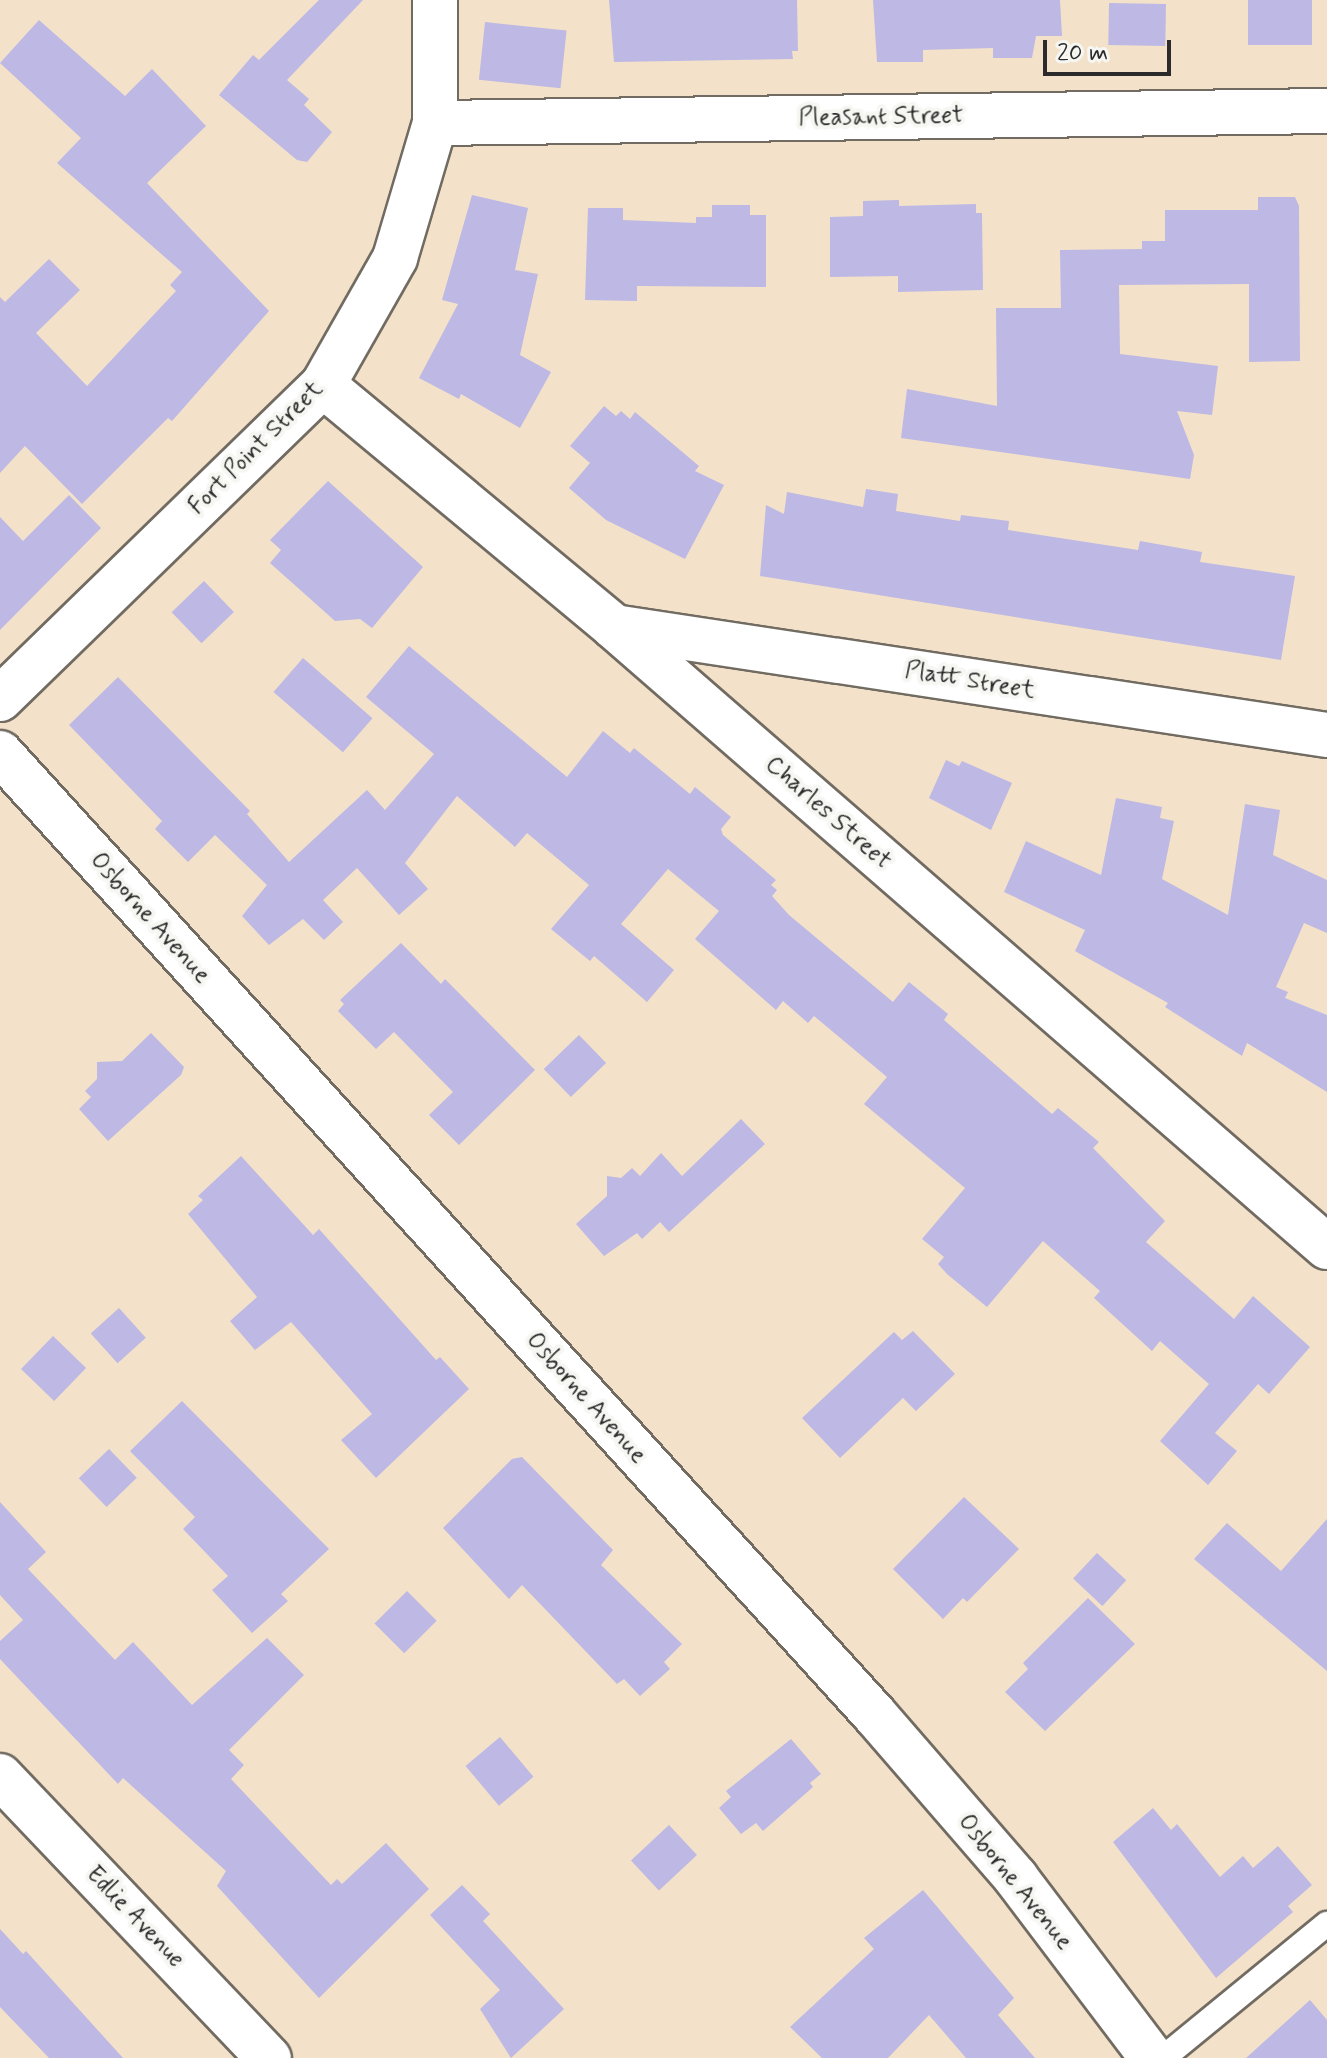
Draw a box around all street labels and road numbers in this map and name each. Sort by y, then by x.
street label: Pleasant Street [799,101,963,133]
street label: Fort Point Street [183,375,329,521]
street label: Platt Street [903,656,1037,706]
street label: Charles Street [759,751,897,875]
street label: Osborne Avenue [84,847,216,989]
street label: Osborne Avenue [520,1327,652,1469]
street label: Osborne Avenue [951,1808,1079,1956]
street label: Edlie Avenue [79,1859,191,1975]

